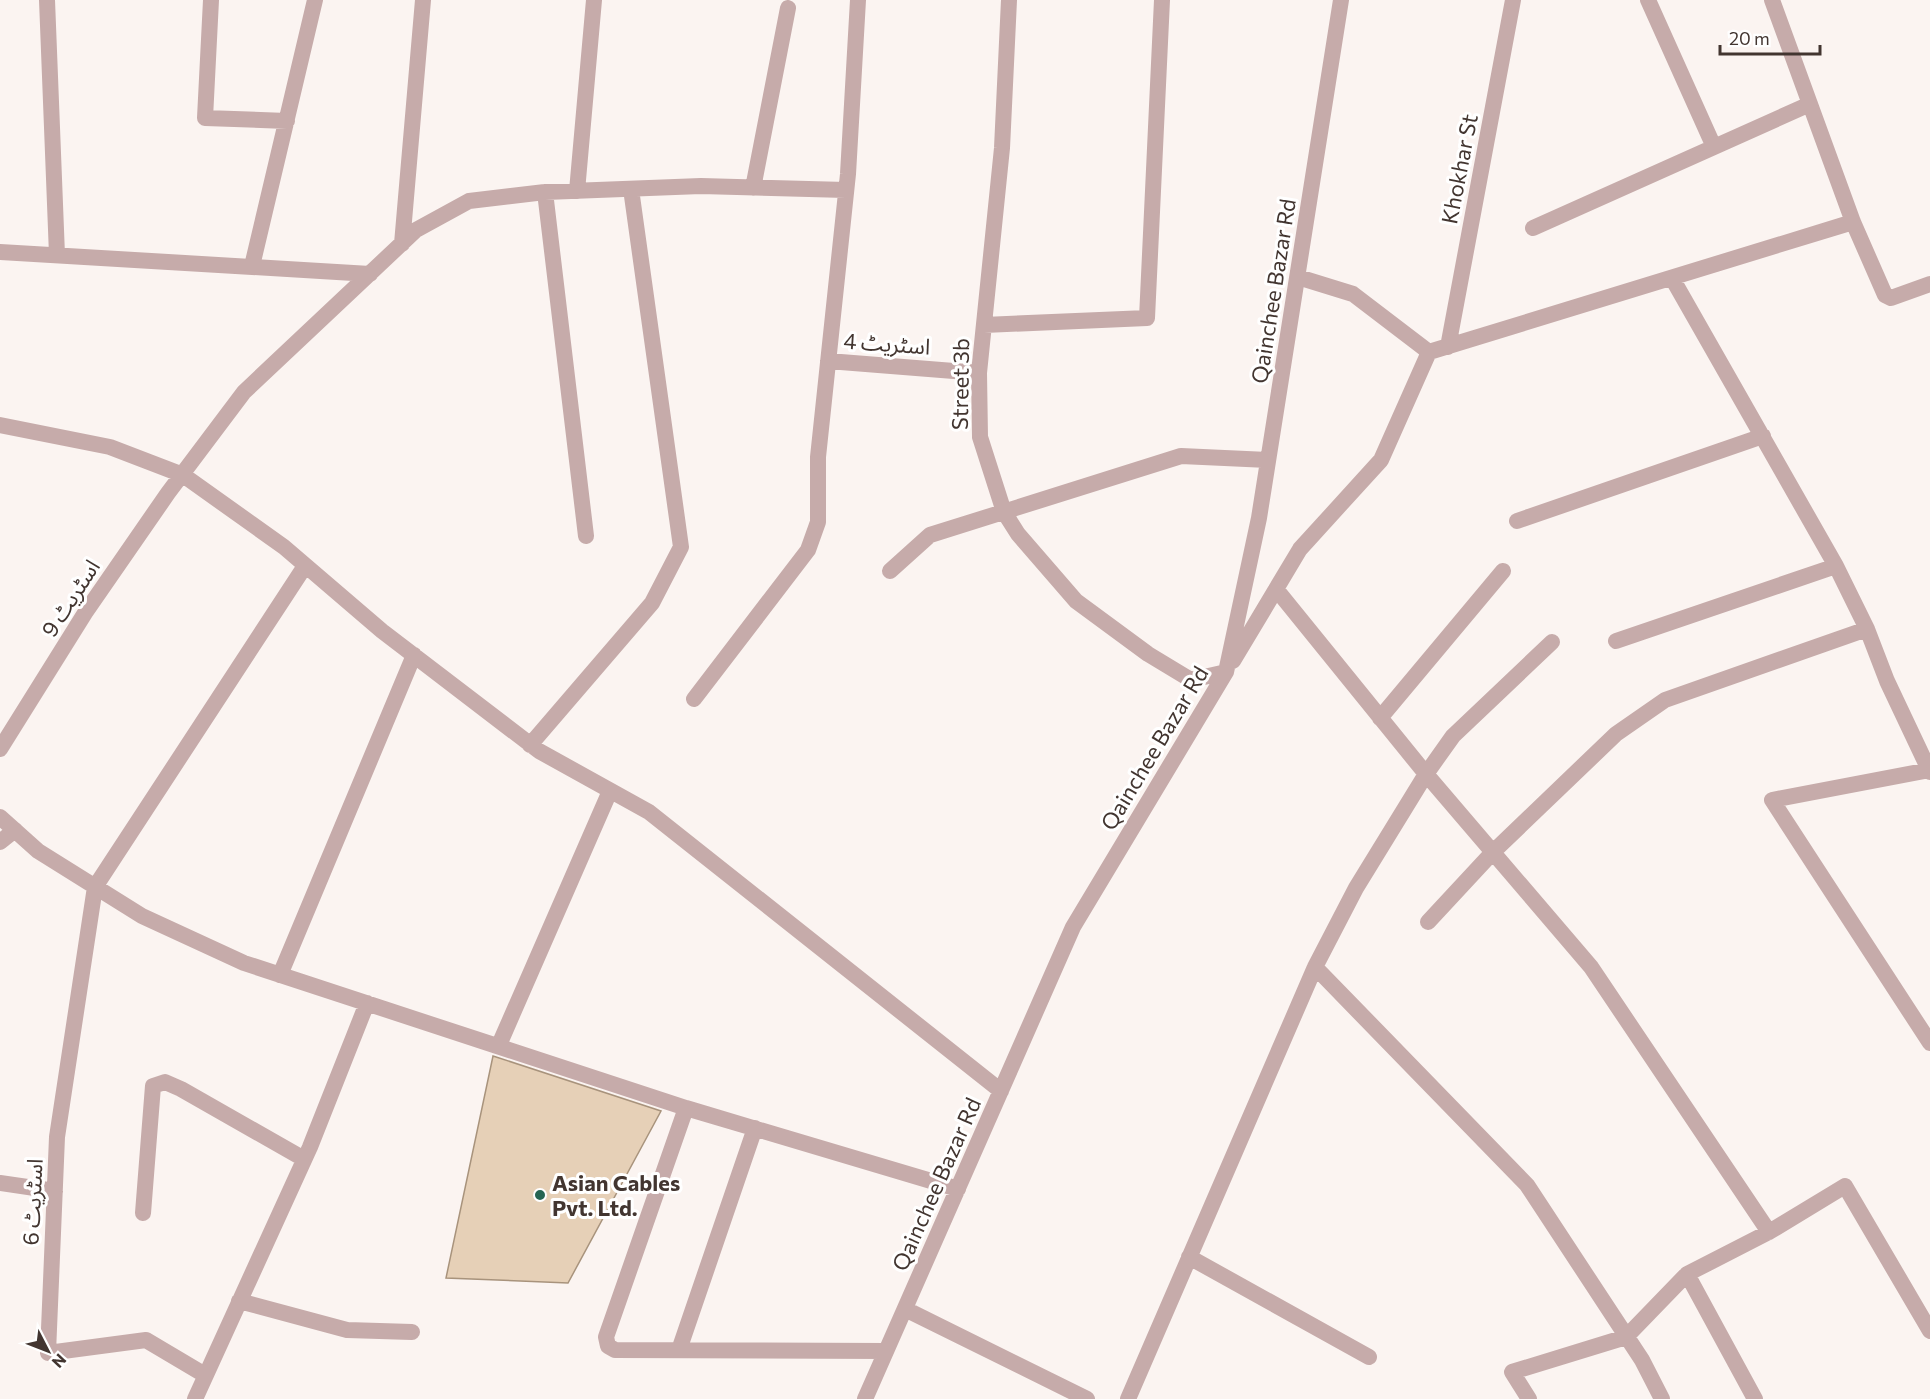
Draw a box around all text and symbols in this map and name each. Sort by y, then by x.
scale bar [1720,18,1820,56]
text: 20 m [1729,27,1770,49]
street label: Khokhar St [1435,112,1483,226]
street label: Qainchee Bazar Rd [1245,197,1301,385]
street label: اسٹریٹ 4 [843,327,931,359]
street label: Street 3b [946,338,974,430]
street label: اسٹریٹ 9 [35,554,105,642]
street label: Qainchee Bazar Rd [1094,661,1214,835]
street label: Qainchee Bazar Rd [886,1093,986,1275]
street label: اسٹریٹ 6 [16,1158,48,1246]
place label: Asian Cables Pvt. Ltd. [552,1169,680,1221]
marker: Asian Cables Pvt. Ltd. [533,1188,547,1202]
north arrow [18,1321,78,1381]
text: N [48,1351,71,1372]

